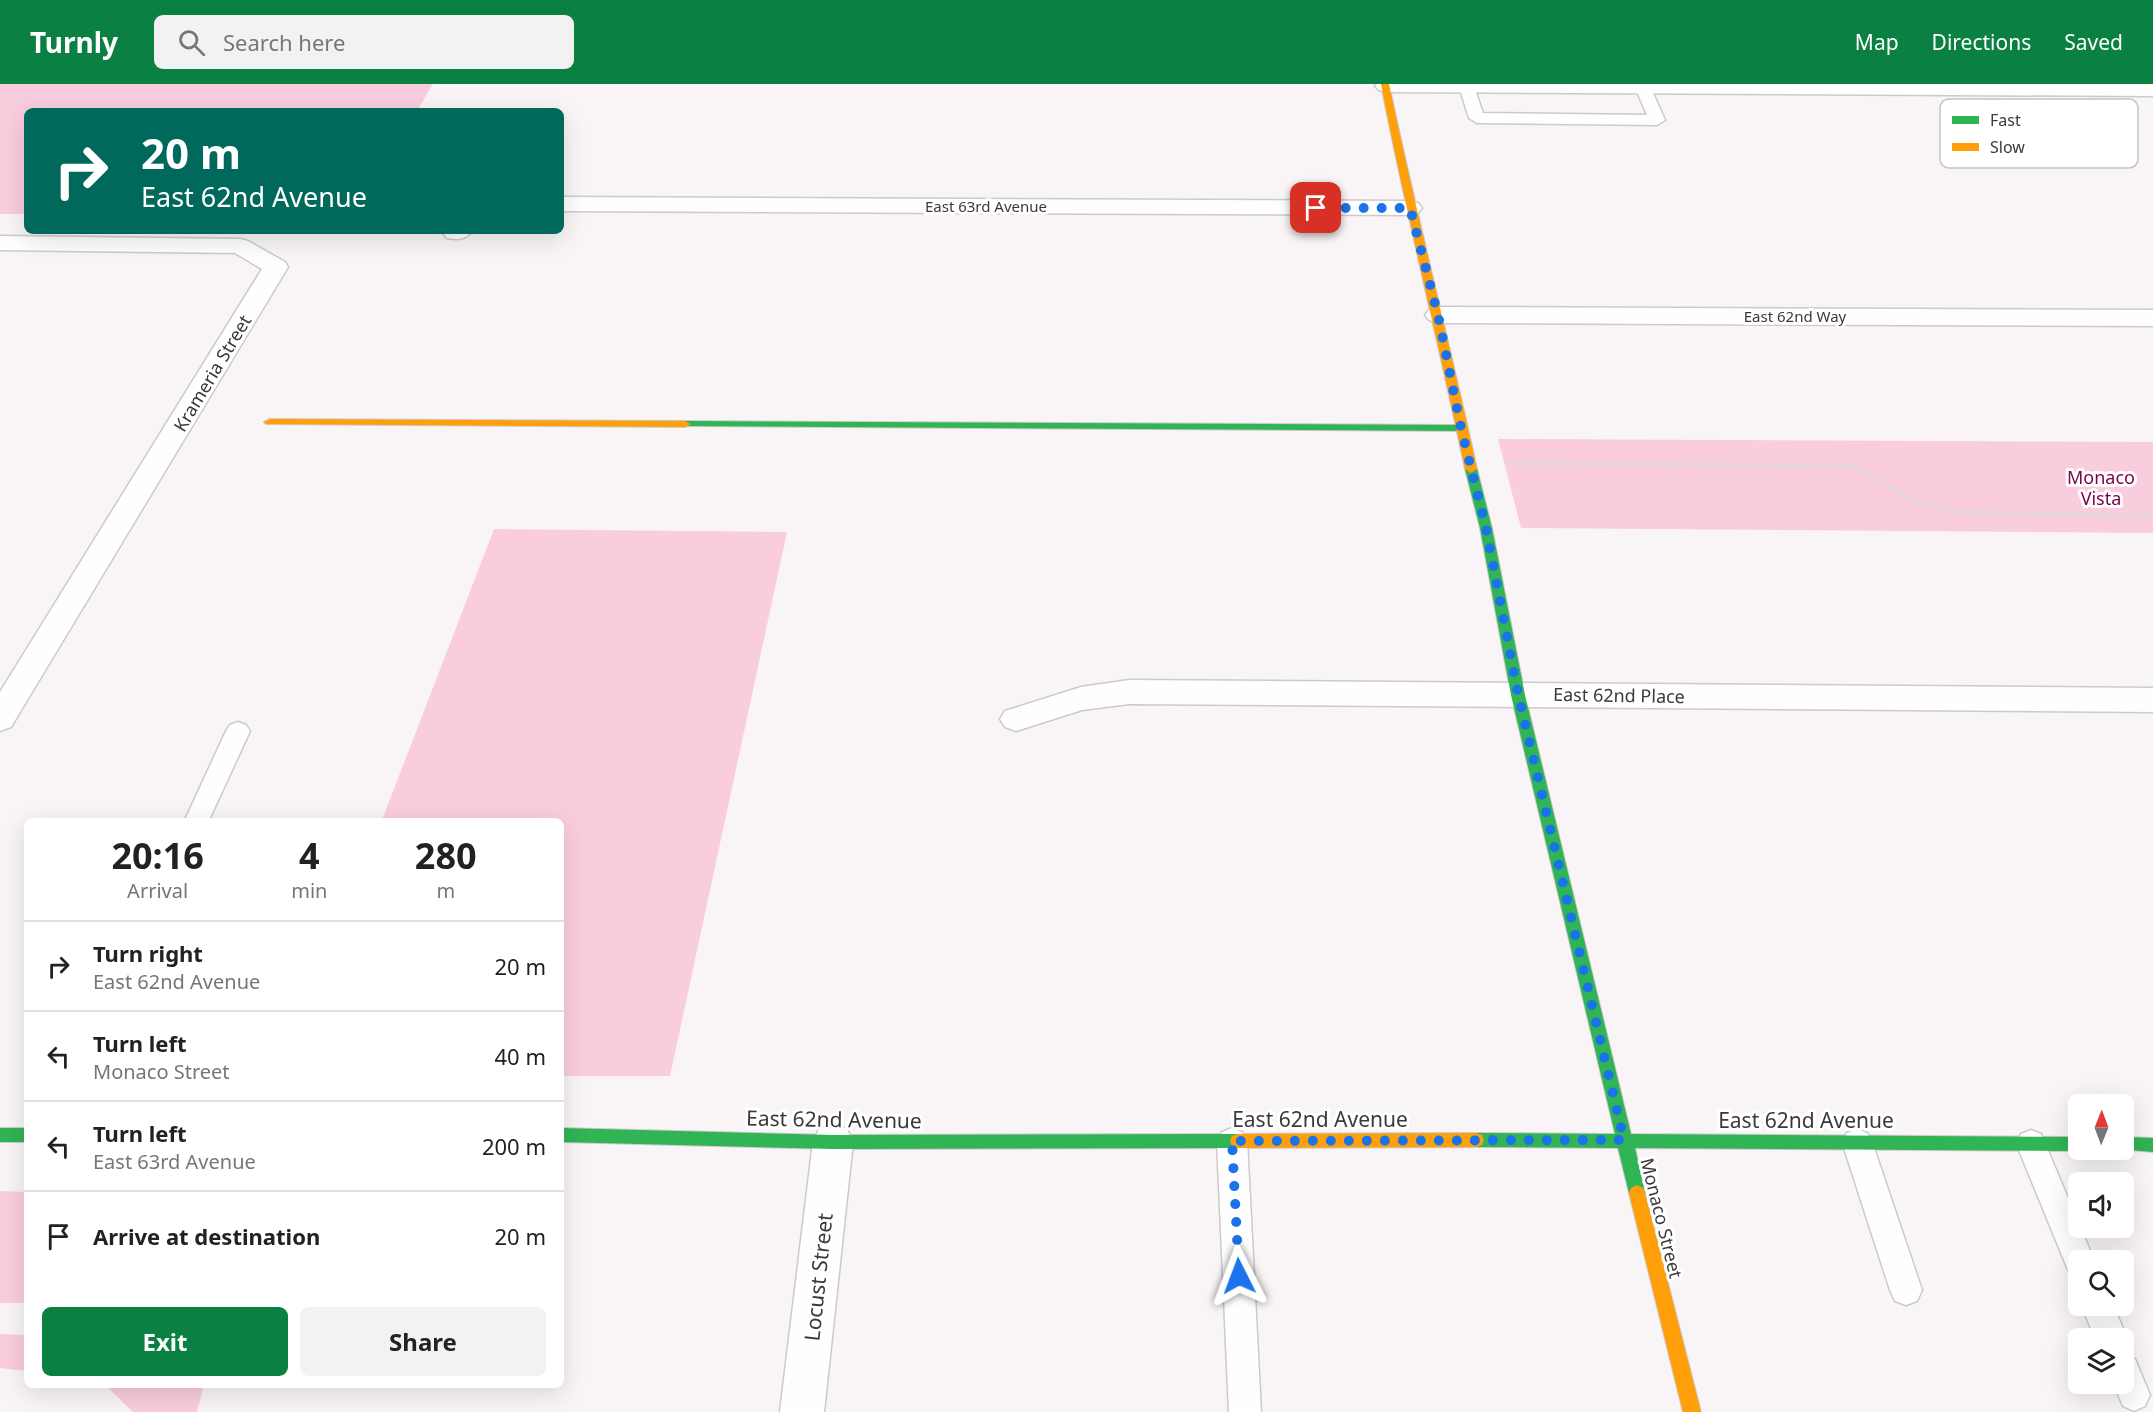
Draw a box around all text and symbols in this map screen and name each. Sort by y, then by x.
search box [154,15,574,69]
text: Turnly [30,23,118,61]
icon: search [175,26,208,59]
text: Search here [223,27,345,57]
text: Map [1855,28,1899,56]
text: Directions [1932,28,2031,56]
text: Saved [2064,28,2123,56]
legend [1940,99,2138,168]
text: Fast [1990,109,2021,131]
text: 20 m [141,124,241,181]
icon: right [42,132,120,210]
text: Slow [1990,136,2025,158]
text: East 62nd Avenue [141,178,367,215]
pin [1290,182,1341,233]
icon: arrive [1299,191,1332,224]
street label: East 63rd Avenue [925,196,1047,216]
street label: East 62nd Way [1744,306,1847,326]
street label: Krameria Street [168,310,257,436]
park label: Monaco Vista [2067,465,2135,510]
street label: East 62nd Place [1553,682,1685,708]
text: 20:16 [111,831,204,880]
text: 4 [299,831,320,880]
text: 280 [415,831,477,880]
text: Arrival [127,877,188,904]
text: min [291,877,327,904]
text: m [436,877,455,904]
text: Turn right [93,938,203,968]
icon: right [42,950,75,983]
text: 20 m [495,951,546,981]
text: East 62nd Avenue [93,968,260,995]
text: Turn left [93,1028,187,1058]
icon: left [42,1040,75,1073]
text: 40 m [495,1041,546,1071]
text: Monaco Street [93,1058,230,1085]
north arrow [2068,1094,2134,1160]
map controls [2068,1094,2134,1394]
street label: East 62nd Avenue [746,1103,922,1135]
street label: East 62nd Avenue [1232,1105,1408,1133]
street label: East 62nd Avenue [1718,1106,1894,1134]
text: Turn left [93,1118,187,1148]
icon: left [42,1130,75,1163]
text: 200 m [482,1131,546,1161]
text: East 63rd Avenue [93,1148,256,1175]
street label: Monaco Street [1635,1155,1689,1281]
button: sound [2068,1172,2134,1238]
street label: Locust Street [797,1211,839,1342]
icon: arrive [42,1220,75,1253]
text: Arrive at destination [93,1221,320,1251]
text: 20 m [495,1221,546,1251]
position arrow [1207,1244,1271,1308]
button: search [2068,1250,2134,1316]
button: Exit [42,1307,288,1376]
button: Share [300,1307,546,1376]
button: layers [2068,1328,2134,1394]

